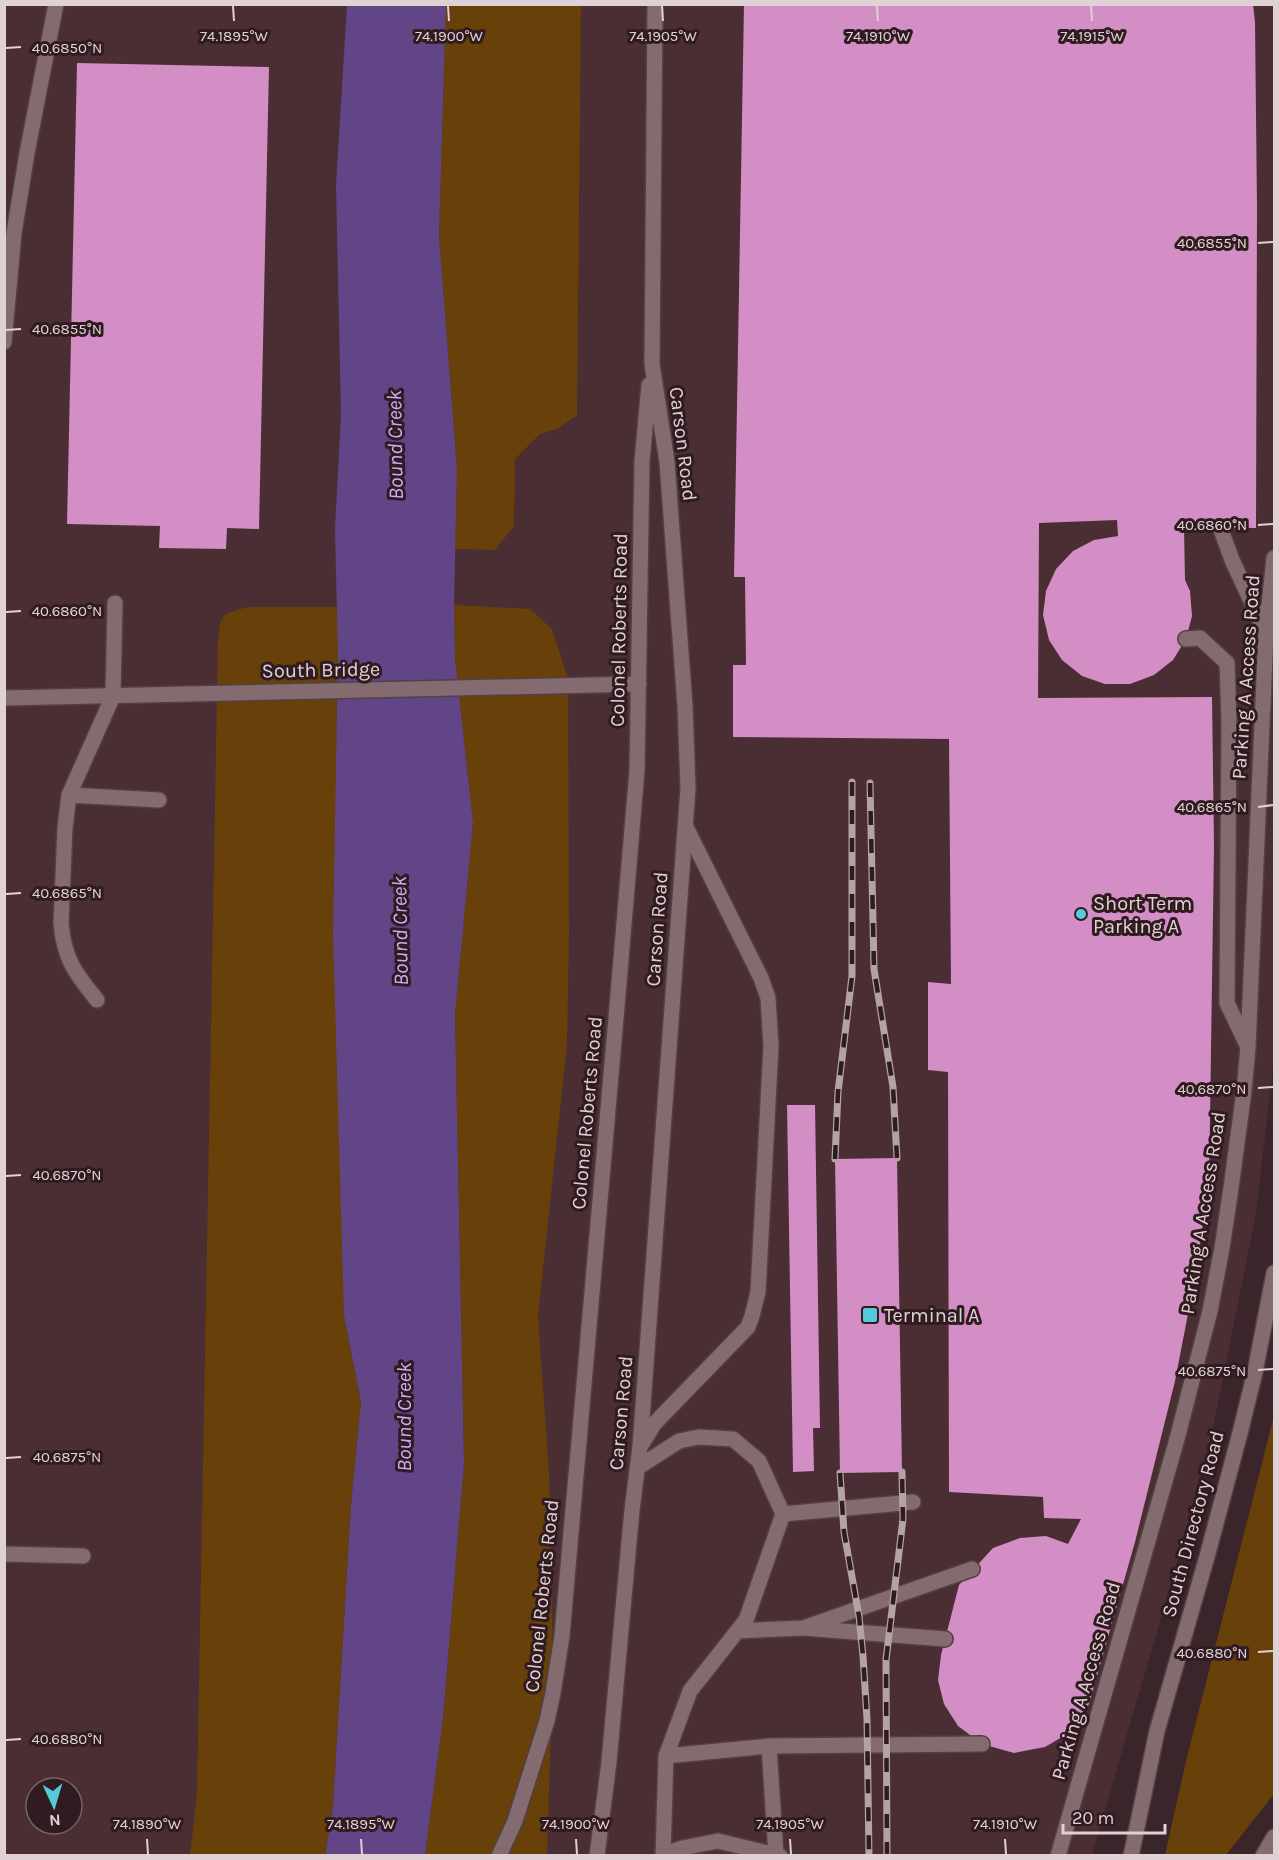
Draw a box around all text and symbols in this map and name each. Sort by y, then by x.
text: 74.1895°W [200,27,269,45]
text: 74.1900°W [415,27,484,45]
text: 74.1905°W [629,27,697,45]
text: 74.1910°W [846,27,911,45]
text: 74.1915°W [1060,27,1124,45]
text: 40.6850°N [32,39,102,57]
text: 40.6855°N [1177,234,1247,252]
text: 40.6855°N [32,320,102,338]
street label: Carson Road [665,386,701,502]
water label: Bound Creek [382,390,408,500]
text: 40.6860°N [1177,516,1247,534]
street label: Colonel Roberts Road [606,533,632,727]
street label: Parking A Access Road [1227,574,1265,780]
text: 40.6860°N [32,602,102,620]
street label: South Bridge [262,657,380,683]
text: 40.6865°N [1177,798,1247,816]
street label: Carson Road [642,871,672,987]
water label: Bound Creek [387,876,413,986]
text: 40.6865°N [32,884,102,902]
place label: Short Term Parking A [1093,892,1192,938]
marker: Short Term Parking A [1074,907,1088,921]
street label: Colonel Roberts Road [567,1015,607,1211]
text: 40.6870°N [1177,1080,1247,1098]
street label: Parking A Access Road [1176,1110,1230,1316]
text: 40.6870°N [32,1166,102,1184]
place label: Terminal A [884,1304,980,1327]
marker: Terminal A [861,1306,879,1324]
street label: Carson Road [605,1355,637,1471]
water label: Bound Creek [392,1362,416,1472]
text: 40.6875°N [1178,1362,1246,1380]
street label: South Directory Road [1157,1428,1229,1620]
text: 40.6875°N [33,1448,101,1466]
street label: Colonel Roberts Road [520,1498,564,1694]
street label: Parking A Access Road [1047,1579,1125,1783]
text: 40.6880°N [1176,1644,1248,1662]
text: 40.6880°N [31,1730,103,1748]
north arrow [24,1776,84,1836]
scale bar [1063,1797,1165,1835]
text: 20 m [1072,1807,1114,1829]
text: N [49,1811,61,1830]
text: 74.1890°W [113,1815,182,1833]
text: 74.1895°W [327,1815,396,1833]
text: 74.1900°W [542,1815,611,1833]
text: 74.1905°W [756,1815,824,1833]
text: 74.1910°W [973,1815,1038,1833]

